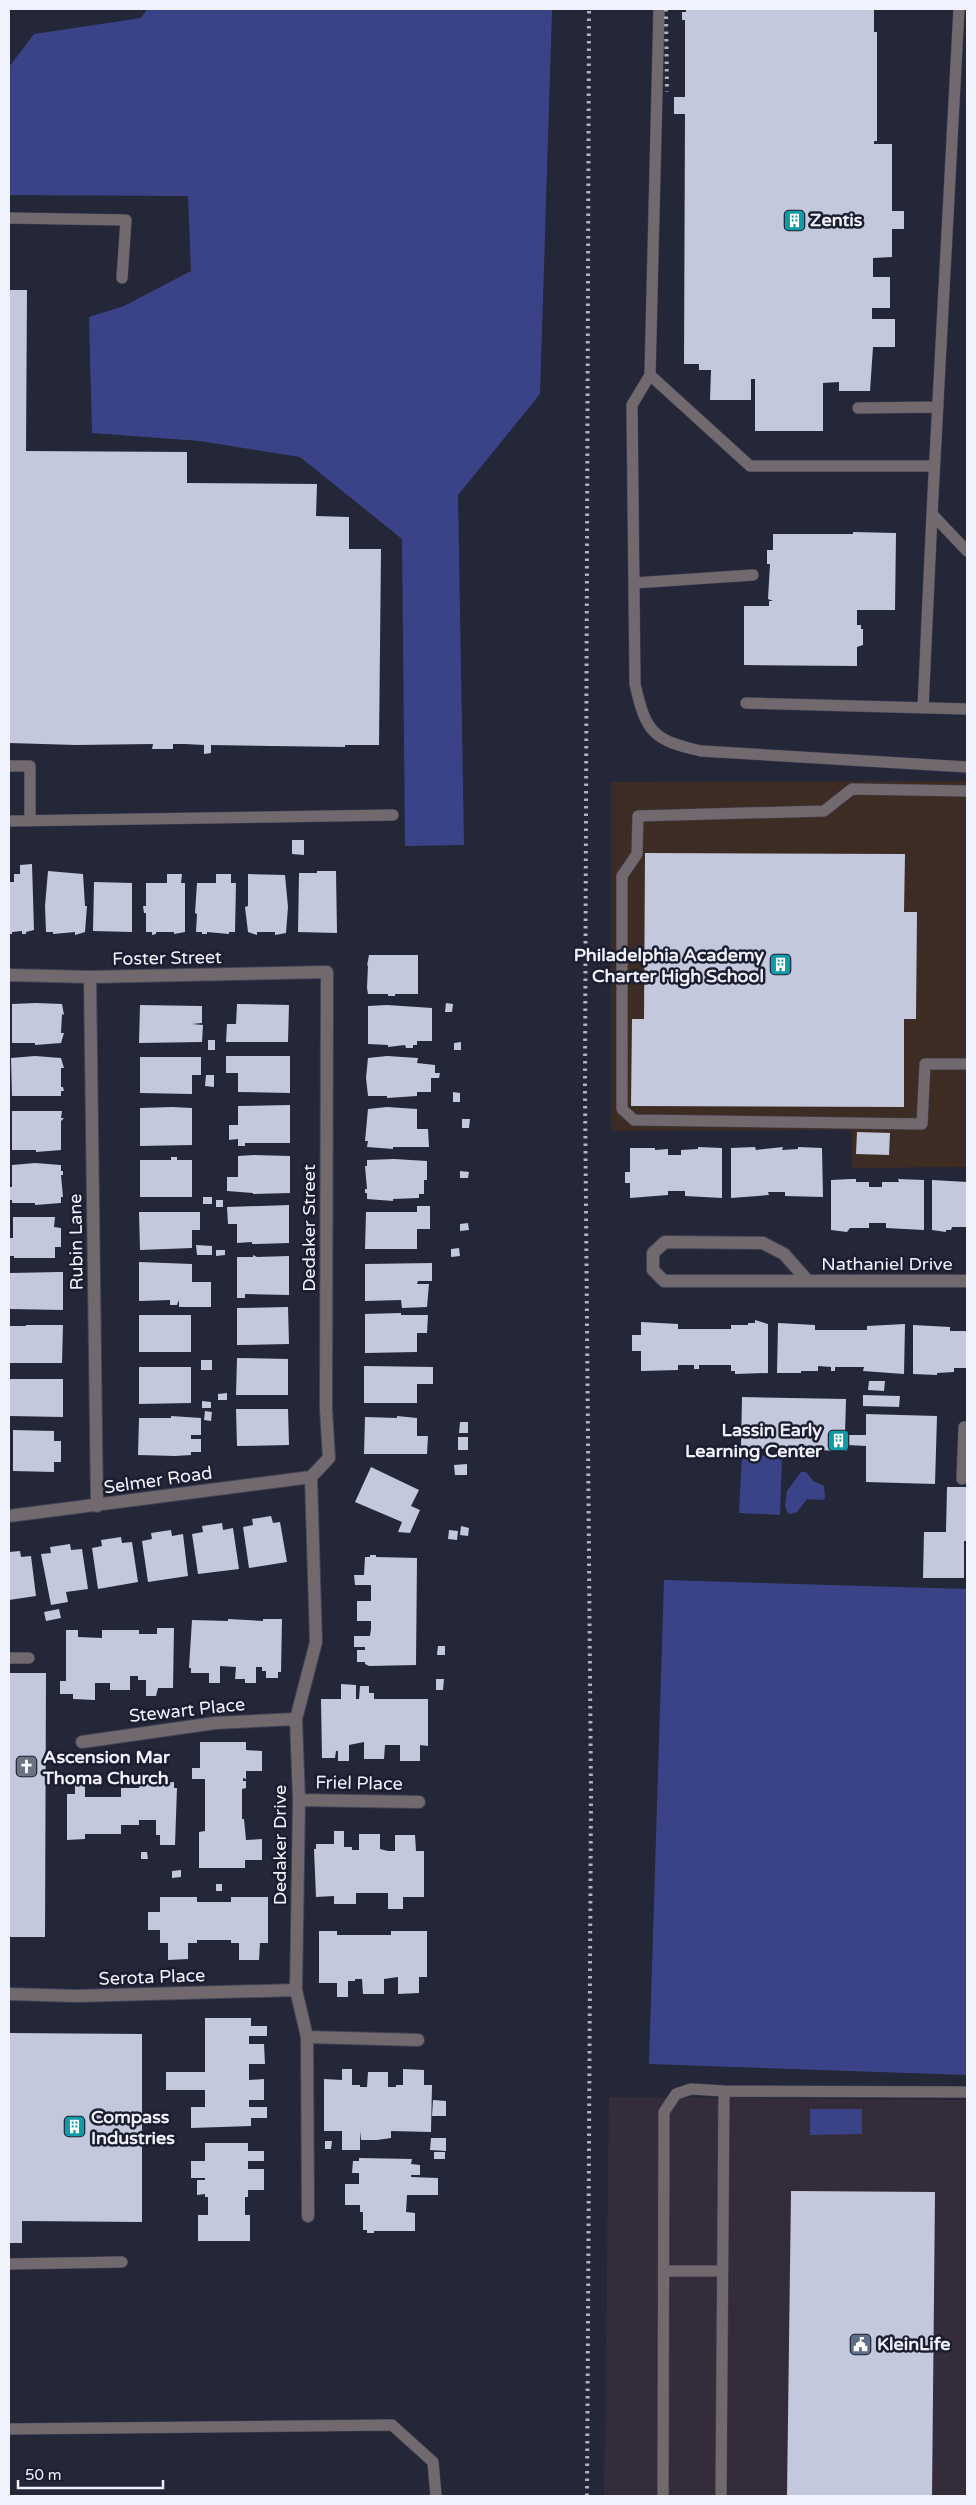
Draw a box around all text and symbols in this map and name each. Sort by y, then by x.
building icon: Zentis [782,208,806,232]
place label: Zentis [810,209,863,231]
place label: Philadelphia Academy Charter High School [574,944,764,987]
street label: Foster Street [112,946,222,970]
building icon: Philadelphia Academy Charter High School [768,953,792,977]
street label: Dedaker Street [298,1164,320,1292]
street label: Rubin Lane [64,1193,88,1291]
street label: Nathaniel Drive [821,1253,953,1275]
place label: Lassin Early Learning Center [685,1419,823,1462]
building icon: Lassin Early Learning Center [826,1428,850,1452]
street label: Selmer Road [102,1462,214,1498]
street label: Stewart Place [128,1693,246,1727]
place label: Ascension Mar Thoma Church [42,1746,171,1789]
church icon: Ascension Mar Thoma Church [15,1755,39,1779]
street label: Friel Place [315,1771,403,1795]
street label: Dedaker Drive [269,1785,291,1905]
street label: Serota Place [98,1964,206,1990]
place label: Compass Industries [91,2106,175,2149]
building icon: Compass Industries [63,2115,87,2139]
public building icon: KleinLife [849,2332,873,2356]
place label: KleinLife [877,2333,950,2355]
scale bar [18,2458,162,2490]
text: 50 m [25,2466,62,2484]

